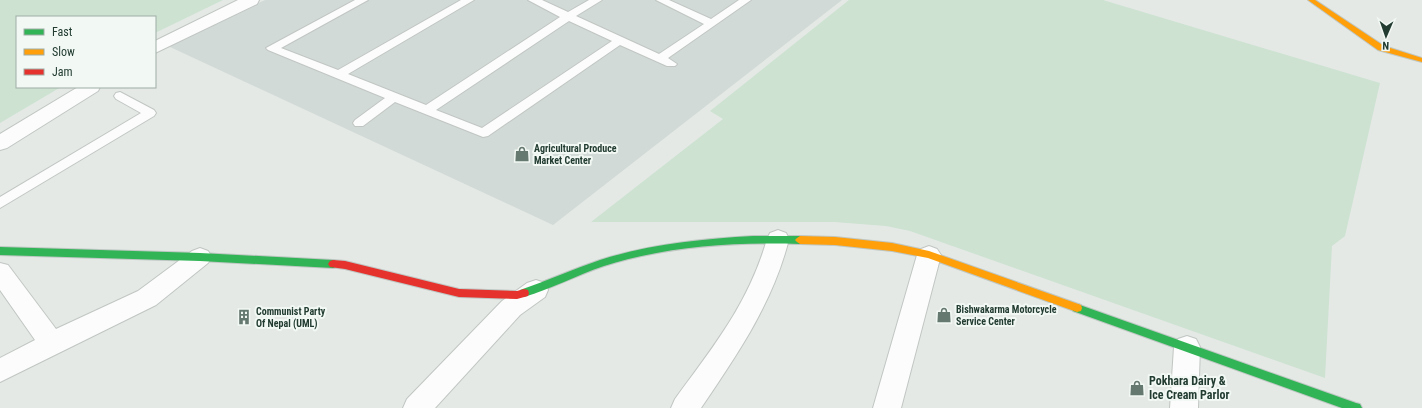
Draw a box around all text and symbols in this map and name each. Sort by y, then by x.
legend [16,16,156,88]
north arrow [1366,16,1406,56]
text: Fast [52,25,73,39]
text: N [1382,39,1389,52]
text: Slow [52,45,75,59]
text: Jam [52,65,73,79]
place label: Agricultural Produce Market Center [534,143,617,166]
shop icon: Agricultural Produce Market Center [513,145,531,163]
place label: Bishwakarma Motorcycle Service Center [956,304,1057,327]
place label: Communist Party Of Nepal (UML) [256,306,326,330]
shop icon: Bishwakarma Motorcycle Service Center [935,306,953,324]
building icon: Communist Party Of Nepal (UML) [235,308,253,326]
place label: Pokhara Dairy & Ice Cream Parlor [1149,374,1229,402]
shop icon: Pokhara Dairy & Ice Cream Parlor [1128,379,1146,397]

